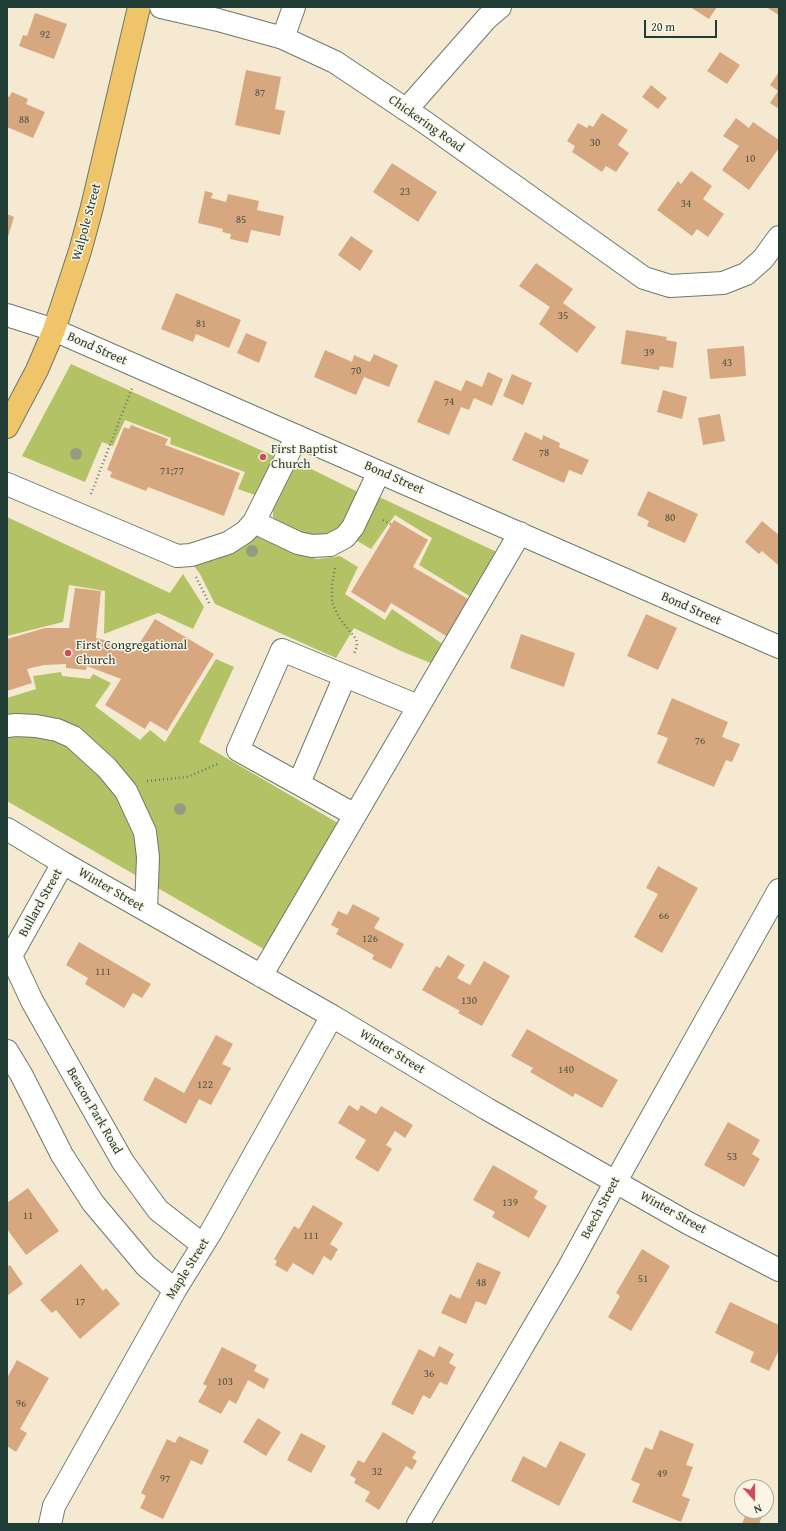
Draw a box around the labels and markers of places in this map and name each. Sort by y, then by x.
place label: First Baptist Church [271,442,337,473]
marker: First Baptist Church [258,452,268,462]
place label: First Congregational Church [76,638,187,669]
marker: First Congregational Church [63,648,73,658]

